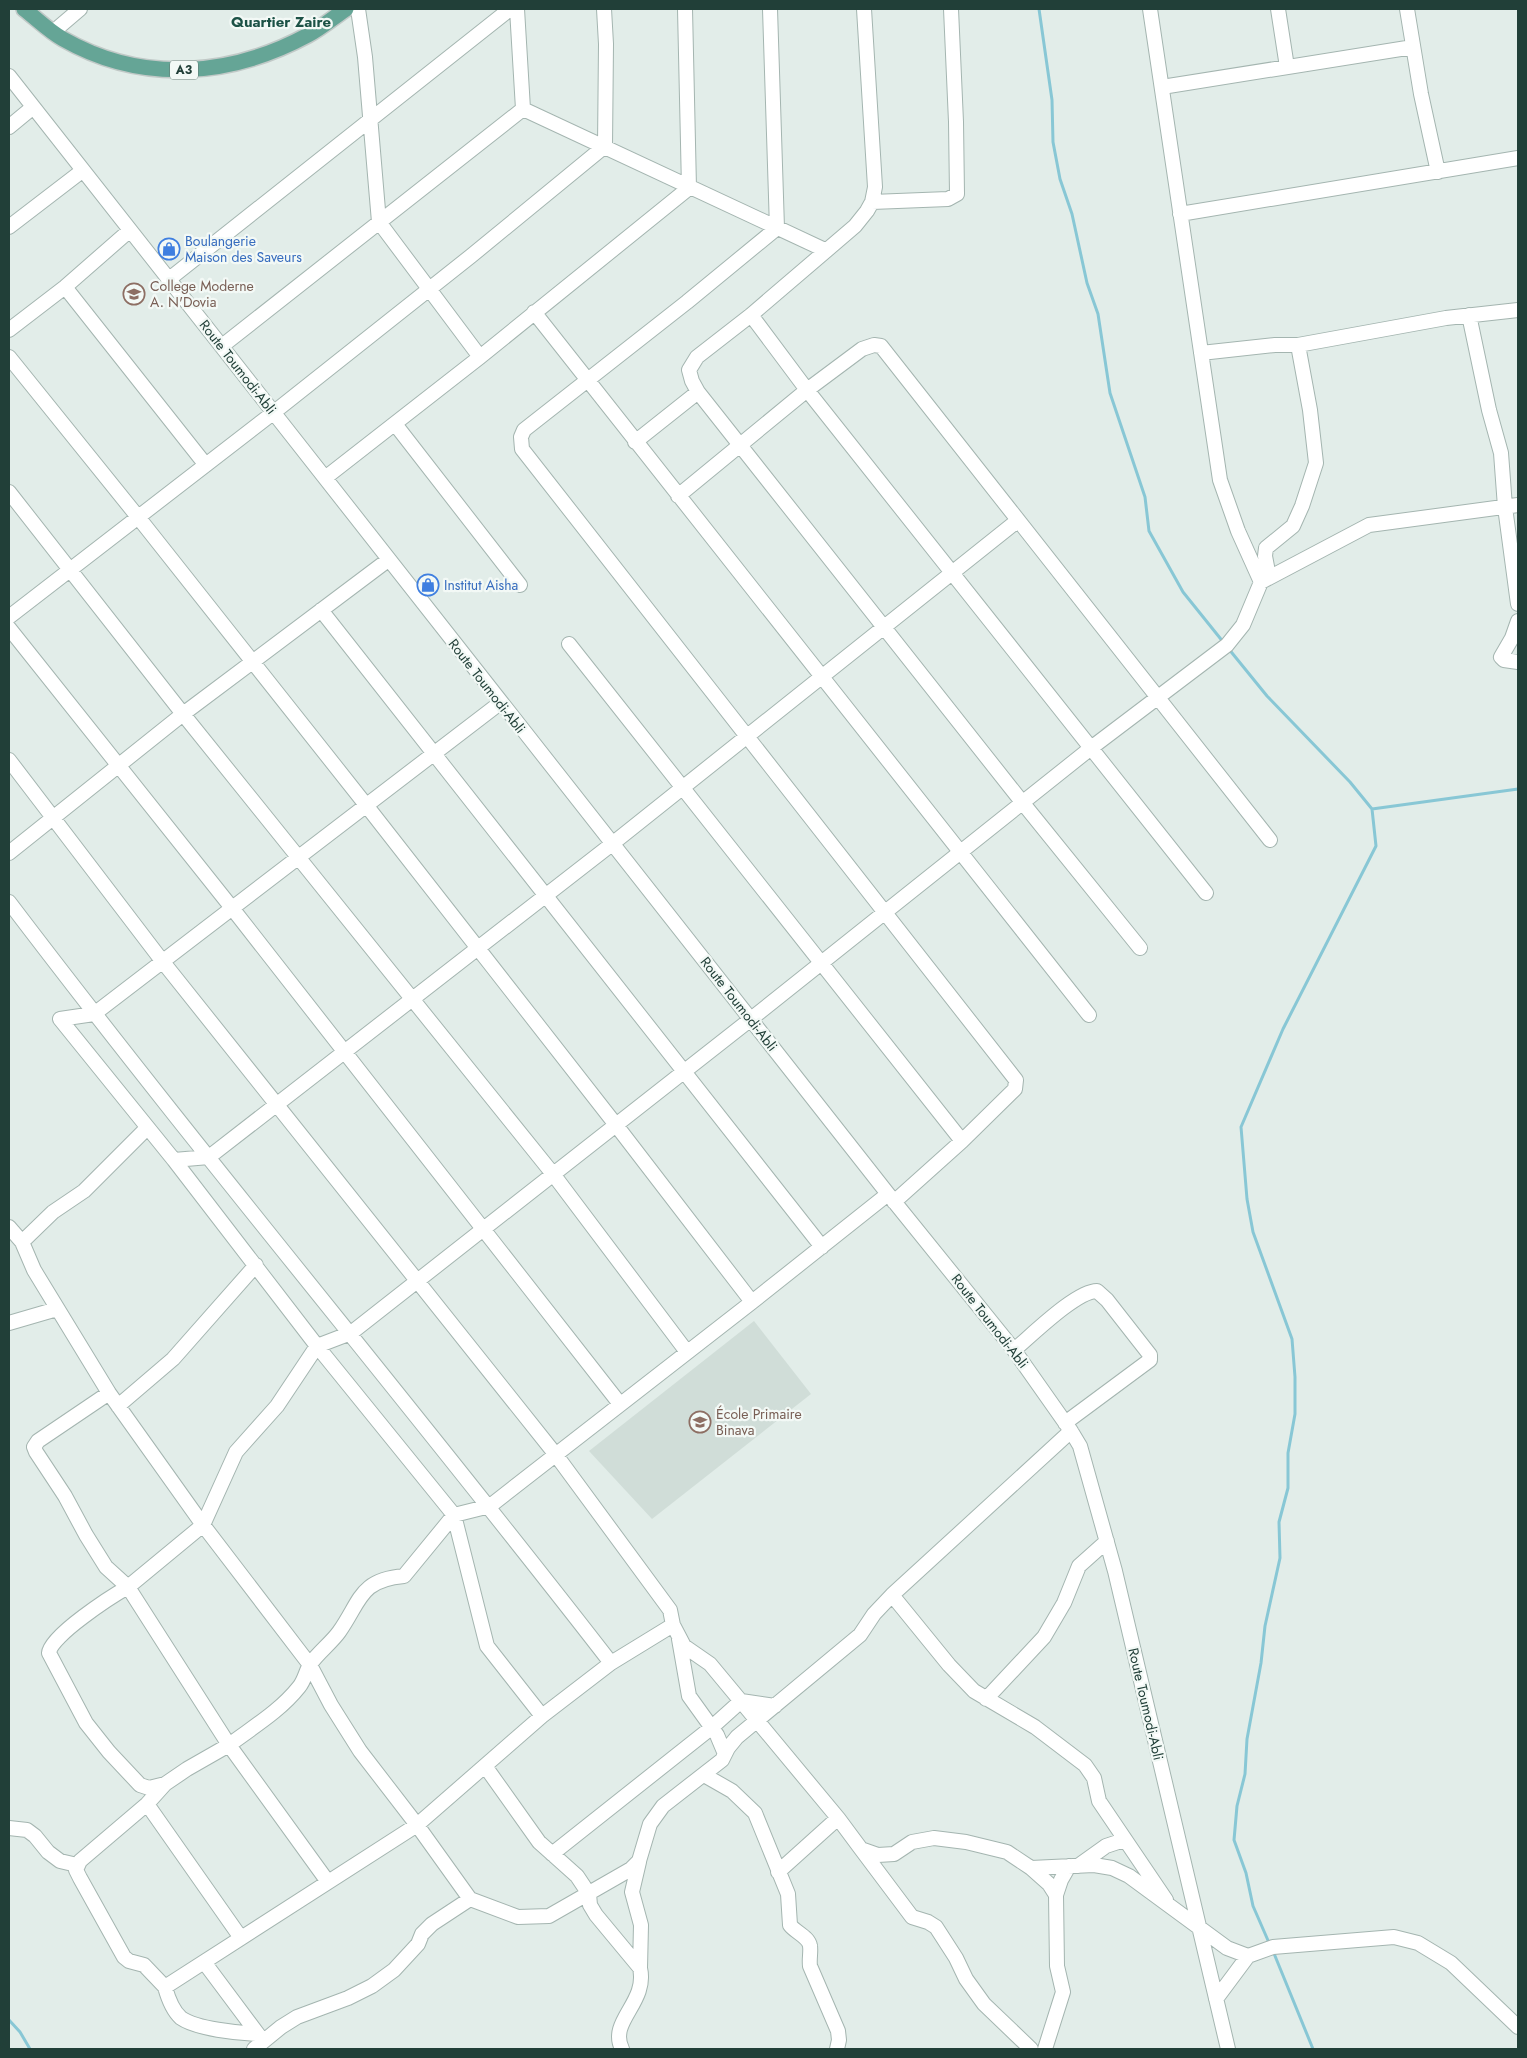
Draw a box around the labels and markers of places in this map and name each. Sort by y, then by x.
place label: Boulangerie Maison des Saveurs [185,231,302,267]
shop icon: Boulangerie Maison des Saveurs [157,237,181,261]
place label: College Moderne A. N'Dovia [150,276,254,312]
school or university icon: College Moderne A. N'Dovia [122,282,146,306]
shop icon: Institut Aisha [416,573,440,597]
place label: Institut Aisha [444,575,518,595]
place label: École Primaire Binava [716,1404,802,1440]
school or university icon: École Primaire Binava [688,1410,712,1434]

